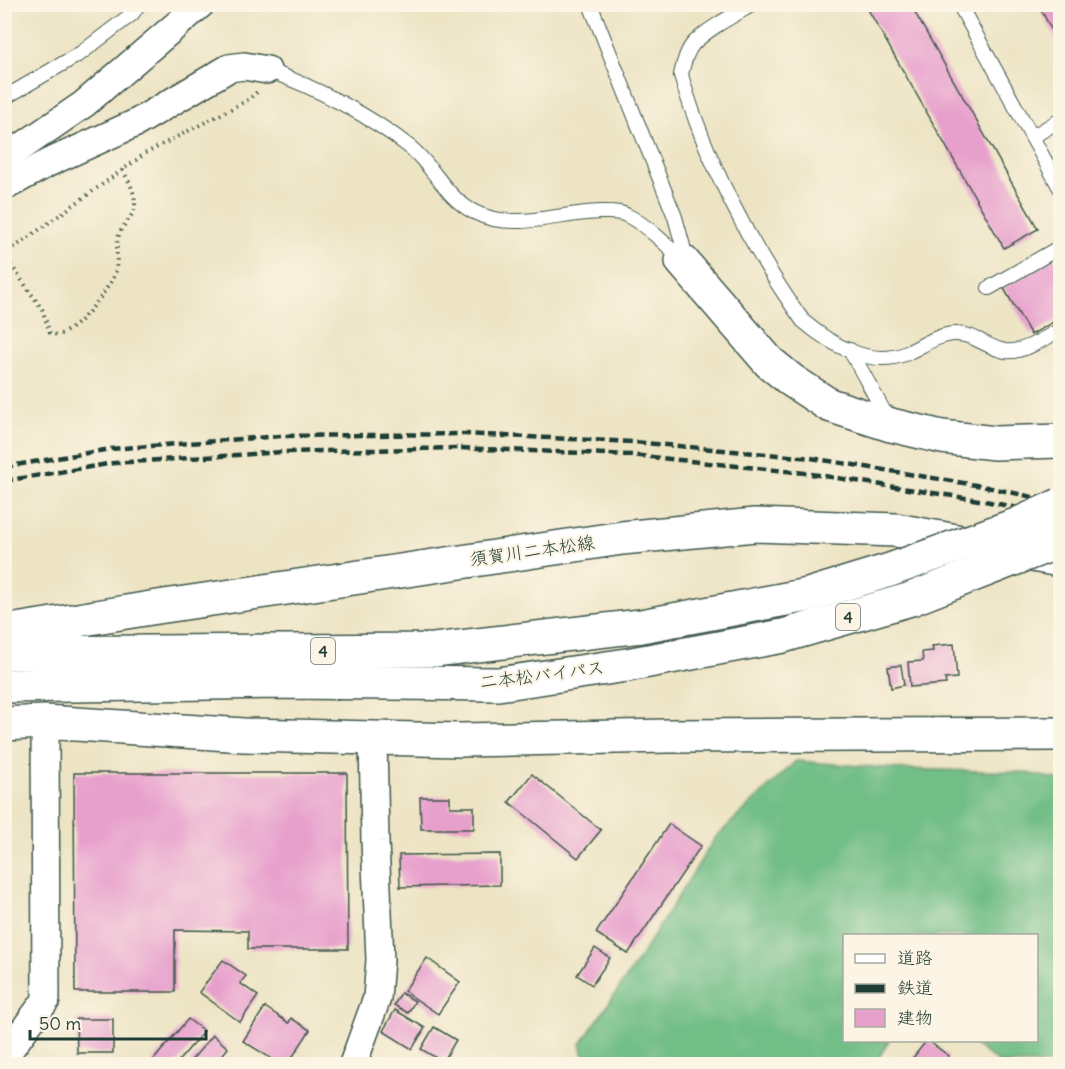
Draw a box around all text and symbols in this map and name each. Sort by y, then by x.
street label: 須賀川二本松線 [468,530,596,571]
road number: 4 [836,604,860,630]
road number: 4 [311,638,335,664]
street label: 二本松バイパス [478,655,606,694]
legend [843,934,1038,1042]
text: 道路 [897,946,933,969]
text: 鉄道 [897,976,933,999]
scale bar [30,1003,206,1041]
text: 建物 [897,1006,933,1029]
text: 50 m [39,1012,81,1035]

